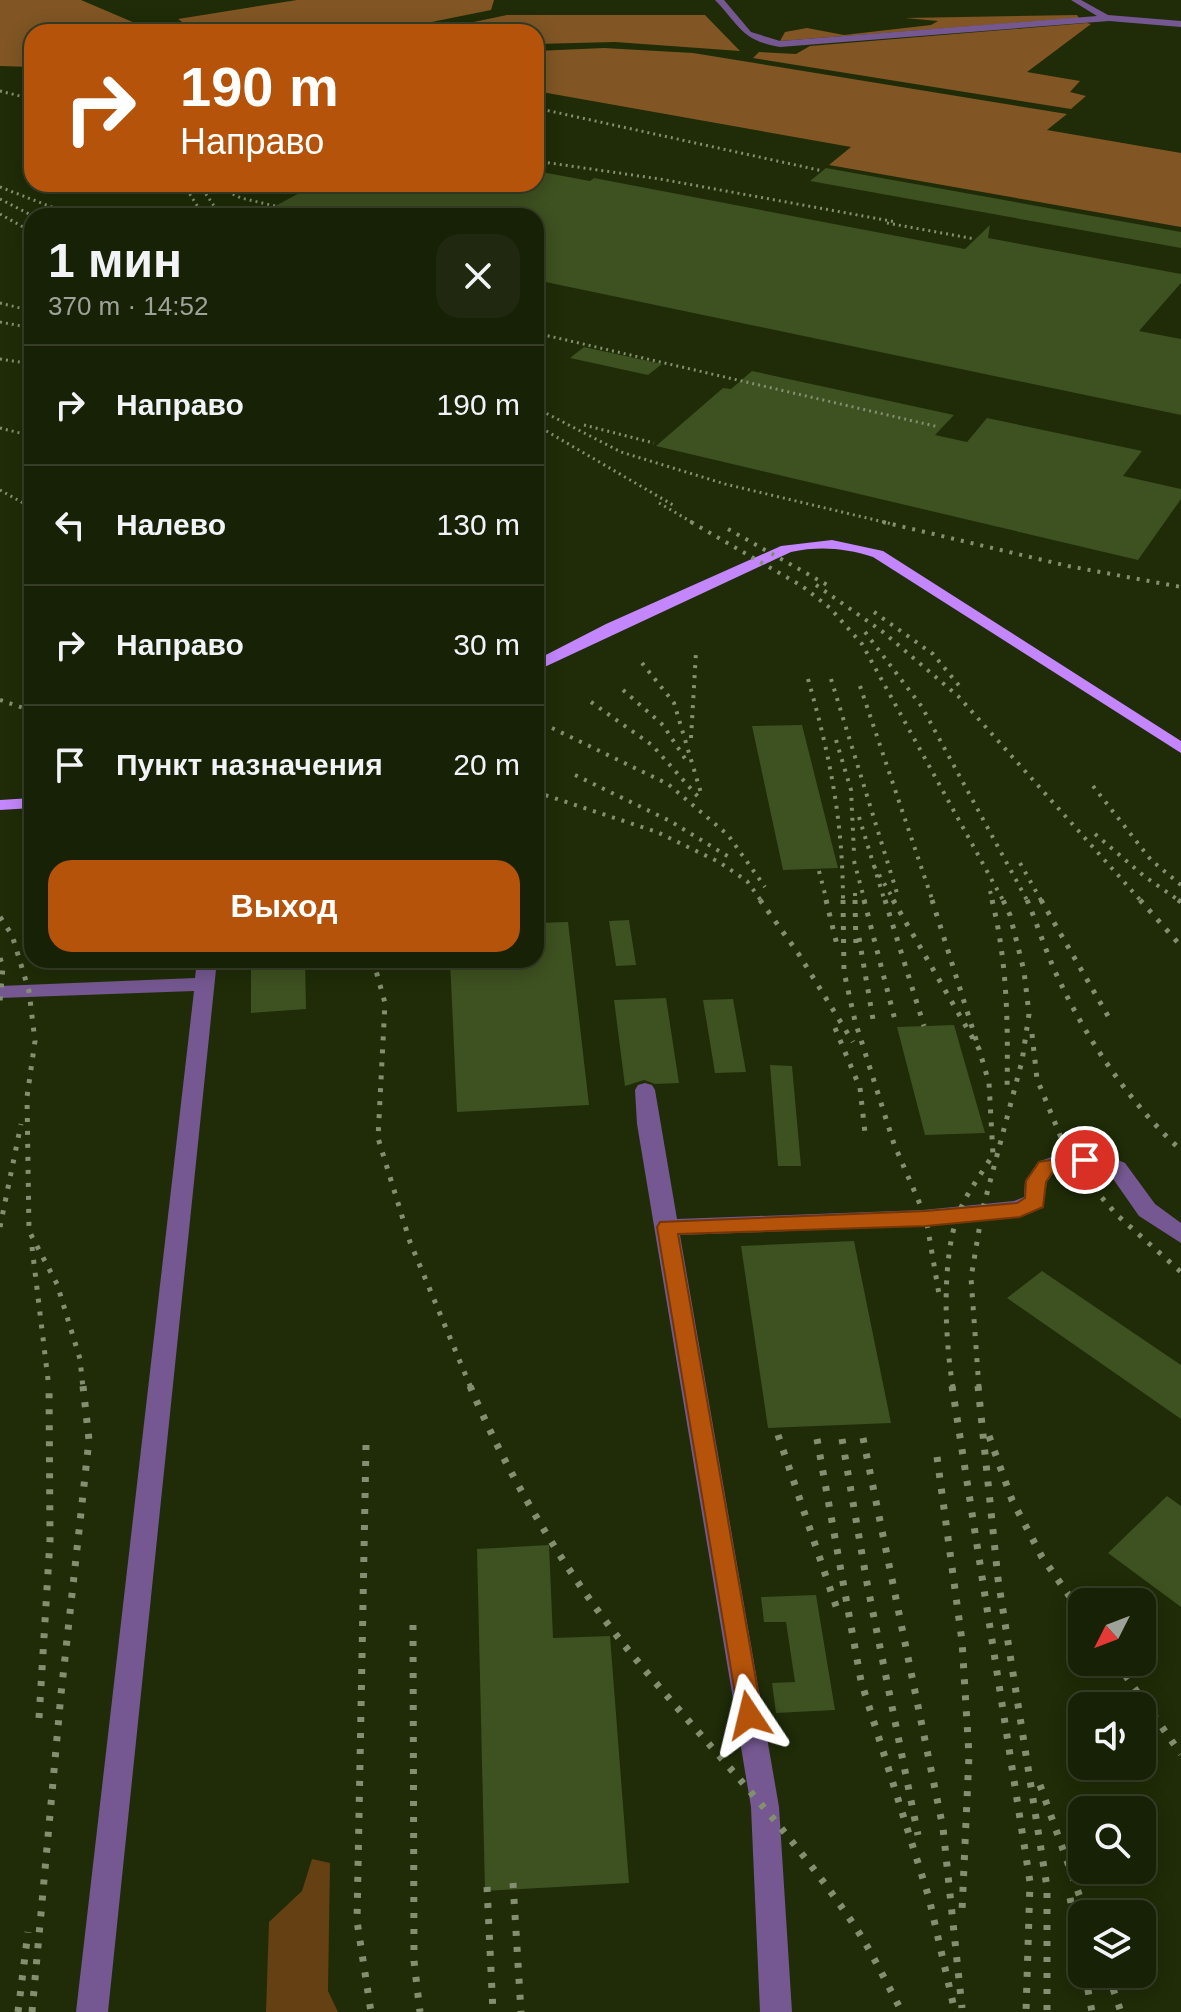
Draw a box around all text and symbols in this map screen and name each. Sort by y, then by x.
text: 190 m [180,55,339,118]
icon: right [48,56,152,160]
text: Направо [180,121,324,162]
text: 1 мин [48,234,182,287]
button: close [436,234,520,318]
text: 370 m · 14:52 [48,291,208,321]
icon: right [48,383,92,427]
text: Направо [116,388,244,421]
text: 190 m [437,388,520,421]
icon: left [48,503,92,547]
text: Налево [116,508,226,541]
text: 130 m [437,508,520,541]
icon: right [48,623,92,667]
text: Направо [116,628,244,661]
text: 30 m [453,628,520,661]
icon: arrive [48,743,92,787]
text: Пункт назначения [116,748,383,781]
text: 20 m [453,748,520,781]
button: Выход [48,860,520,952]
pin [1051,1126,1119,1194]
icon: arrive [1063,1138,1107,1182]
north arrow [1068,1588,1156,1676]
map controls [1068,1588,1156,1988]
position arrow [707,1673,791,1757]
button: sound [1068,1692,1156,1780]
button: search [1068,1796,1156,1884]
button: layers [1068,1900,1156,1988]

